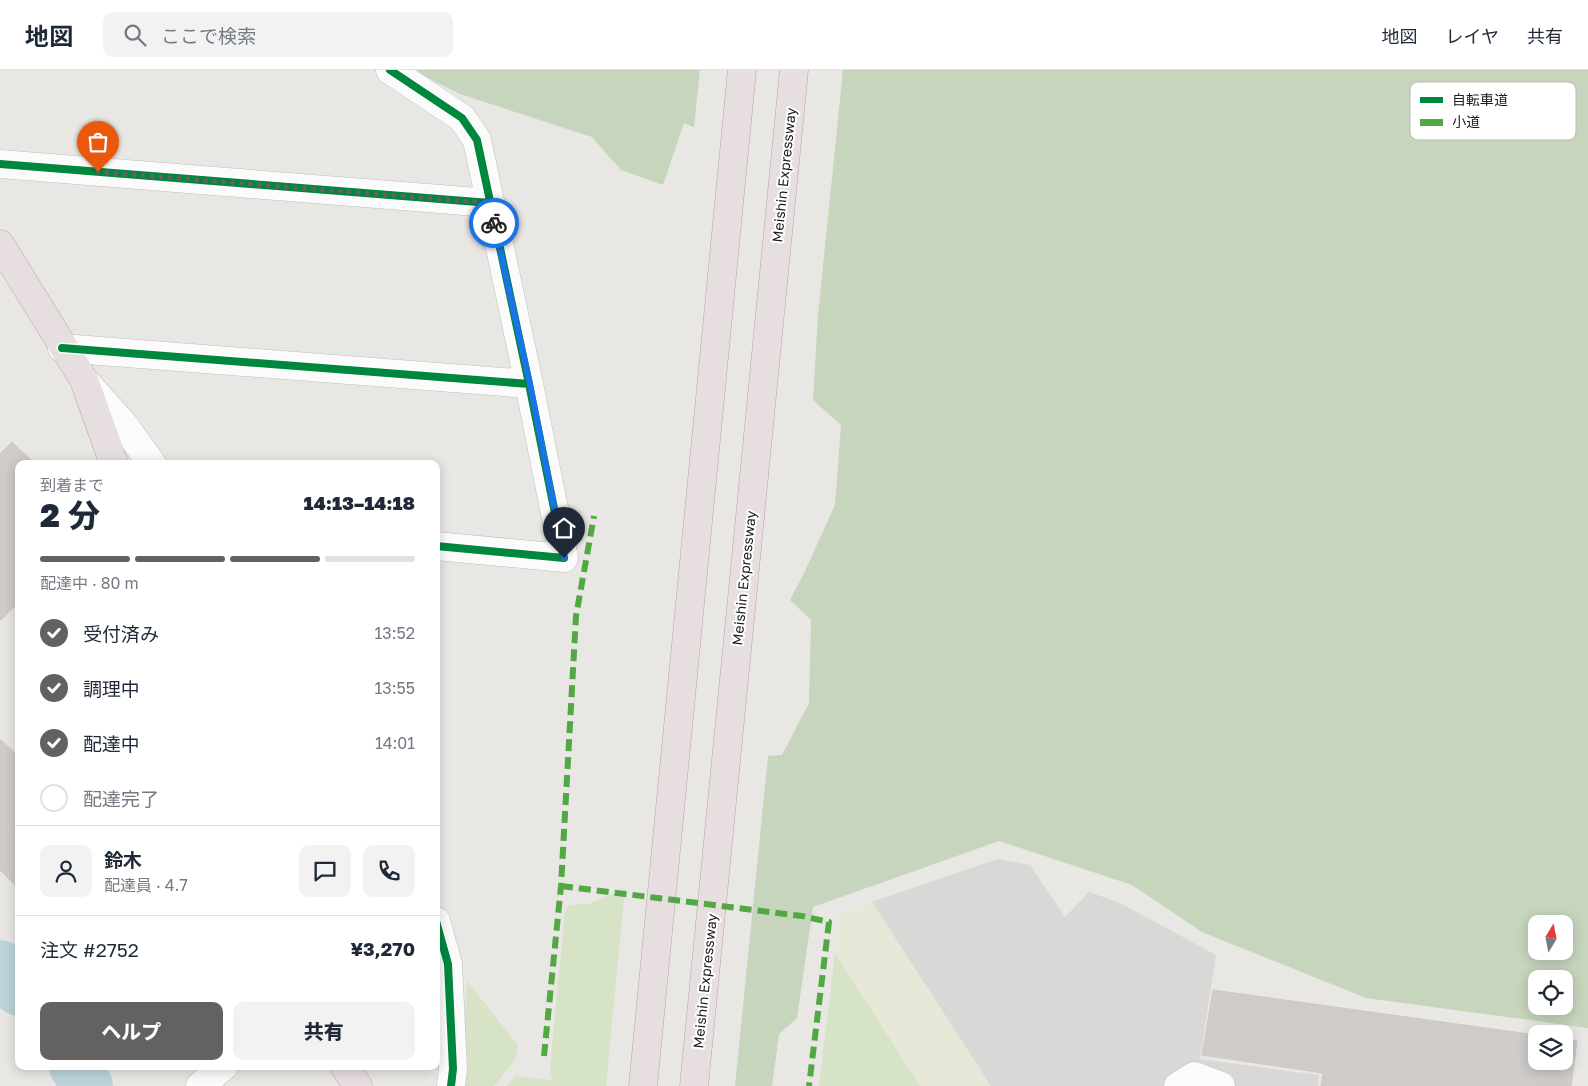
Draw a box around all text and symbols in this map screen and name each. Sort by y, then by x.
search box [103,12,453,57]
text: 地図 [25,21,73,50]
icon: search [121,21,149,49]
text: ここで検索 [161,24,256,47]
text: 地図 [1382,25,1418,47]
text: レイヤ [1446,25,1499,47]
text: 共有 [1527,25,1563,47]
legend [1410,82,1576,140]
text: 自転車道 [1452,91,1508,108]
street label: Meishin Expressway [768,107,799,243]
text: 小道 [1452,113,1480,130]
pin [77,121,119,172]
icon: bag [84,128,112,156]
courier [469,198,519,248]
icon: bike [480,209,508,237]
text: 到着まで [40,475,104,495]
text: 14:13–14:18 [304,491,415,514]
text: 2 分 [40,496,100,534]
pin [543,507,585,558]
street label: Meishin Expressway [728,510,759,646]
icon: home [550,514,578,542]
text: 配達中 · 80 m [40,573,139,593]
icon: check [40,619,68,647]
text: 受付済み [83,622,159,645]
text: 13:52 [375,623,415,643]
icon: check [40,674,68,702]
text: 調理中 [83,677,140,700]
text: 13:55 [375,678,415,698]
icon: check [40,729,68,757]
text: 配達中 [83,732,140,755]
text: 14:01 [375,733,415,753]
text: 配達完了 [83,787,159,810]
button: person [40,845,92,897]
button: chat [299,845,351,897]
button: phone [363,845,415,897]
text: 鈴木 [104,848,142,871]
text: 配達員 · 4.7 [104,875,188,895]
street label: Meishin Expressway [689,913,720,1049]
north arrow [1528,915,1572,960]
map controls [1528,915,1573,1070]
text: ¥3,270 [350,937,415,960]
text: 注文 #2752 [40,938,139,961]
button: locate [1528,970,1573,1015]
button: ヘルプ [40,1002,223,1060]
button: 共有 [233,1002,415,1060]
button: layers [1528,1025,1573,1070]

